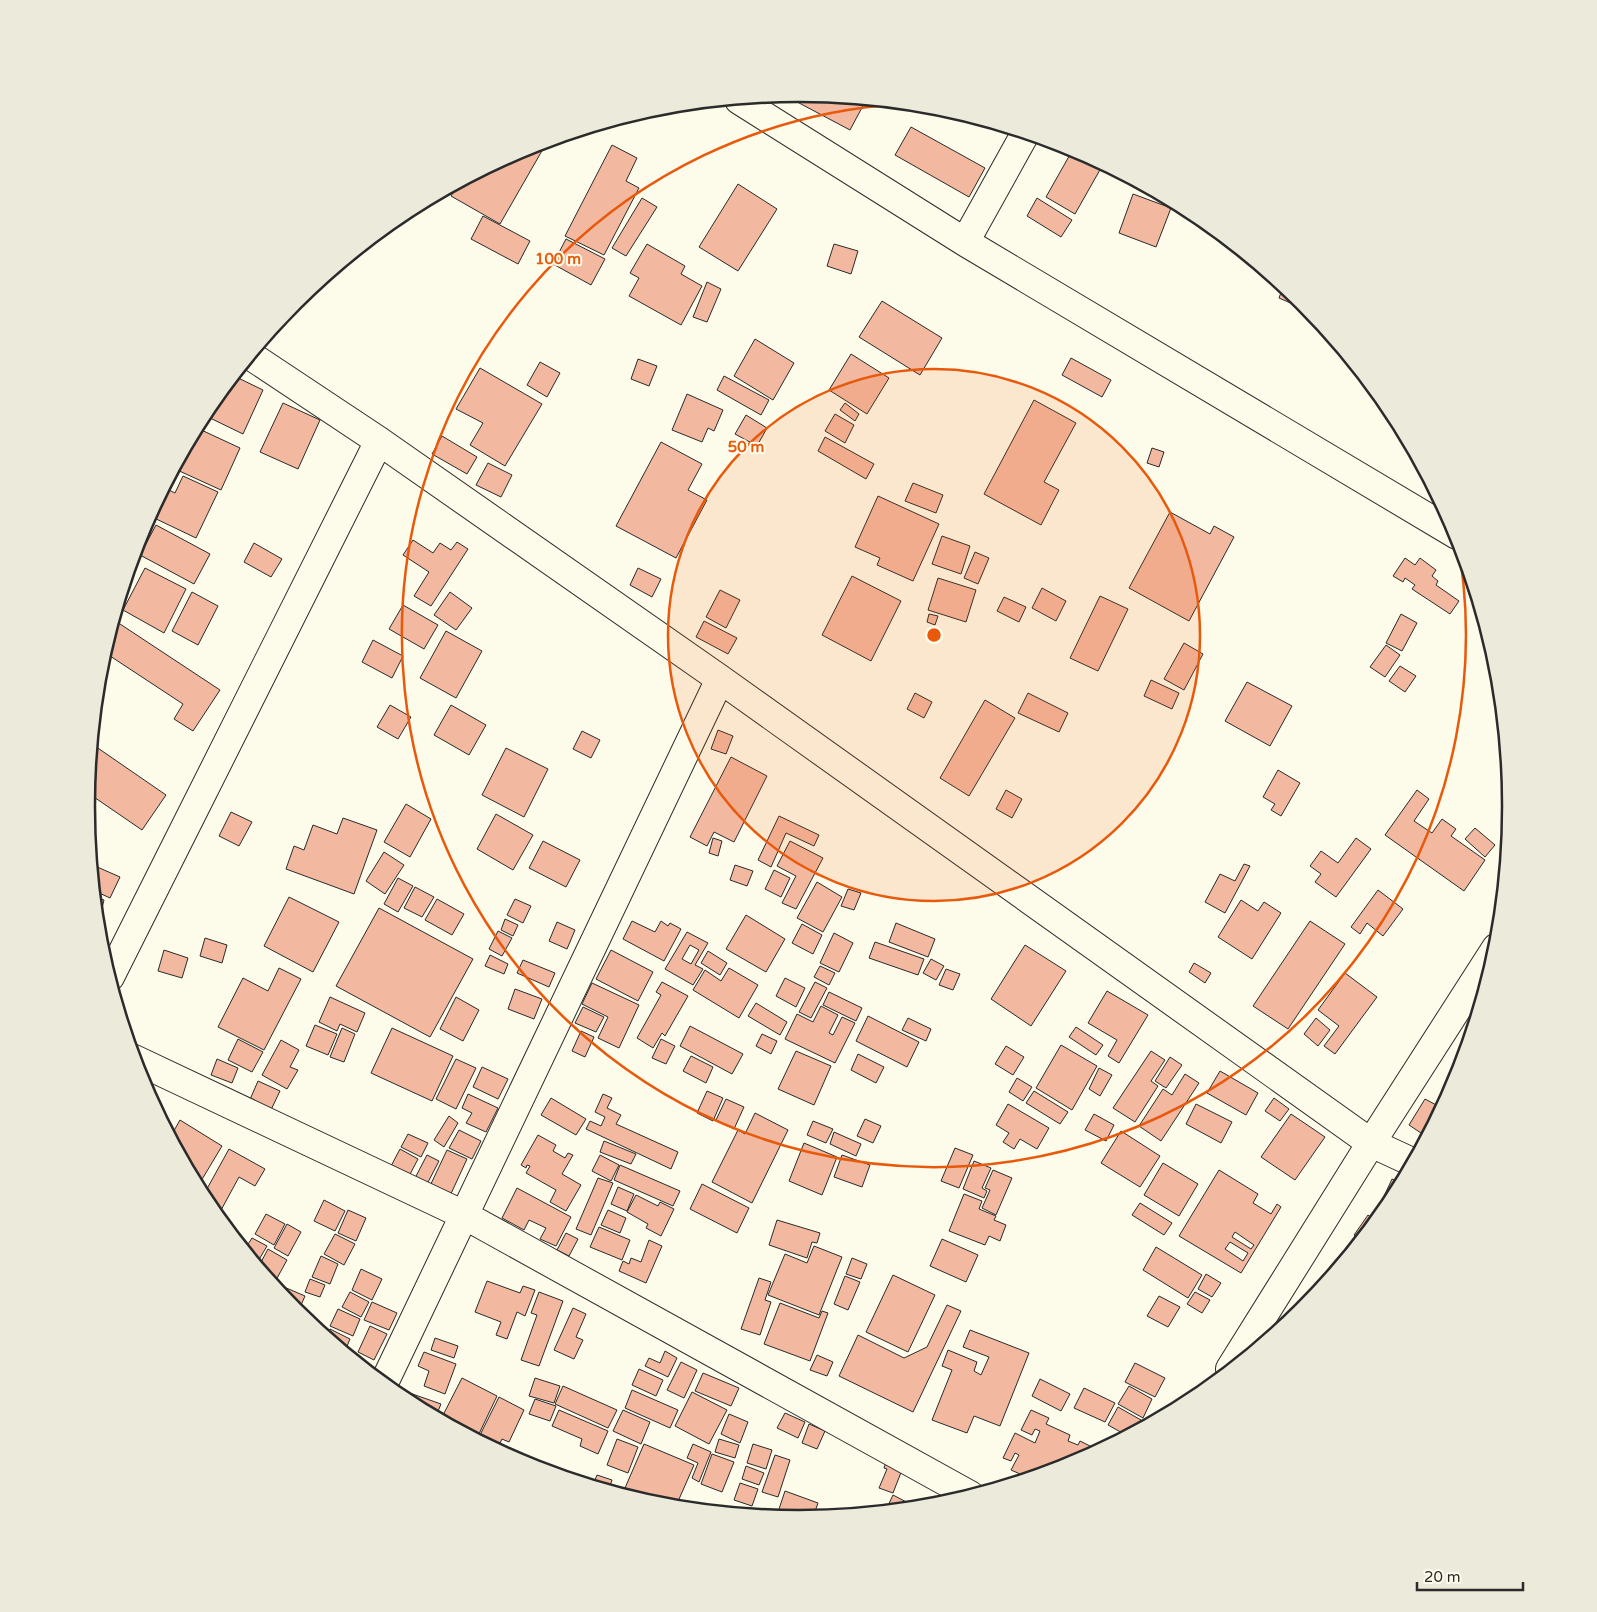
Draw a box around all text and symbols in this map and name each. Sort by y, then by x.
text: 100 m [535,250,581,268]
text: 50 m [728,438,764,456]
centre of rings [925,626,943,644]
scale bar [1417,1560,1523,1592]
text: 20 m [1424,1568,1461,1586]

